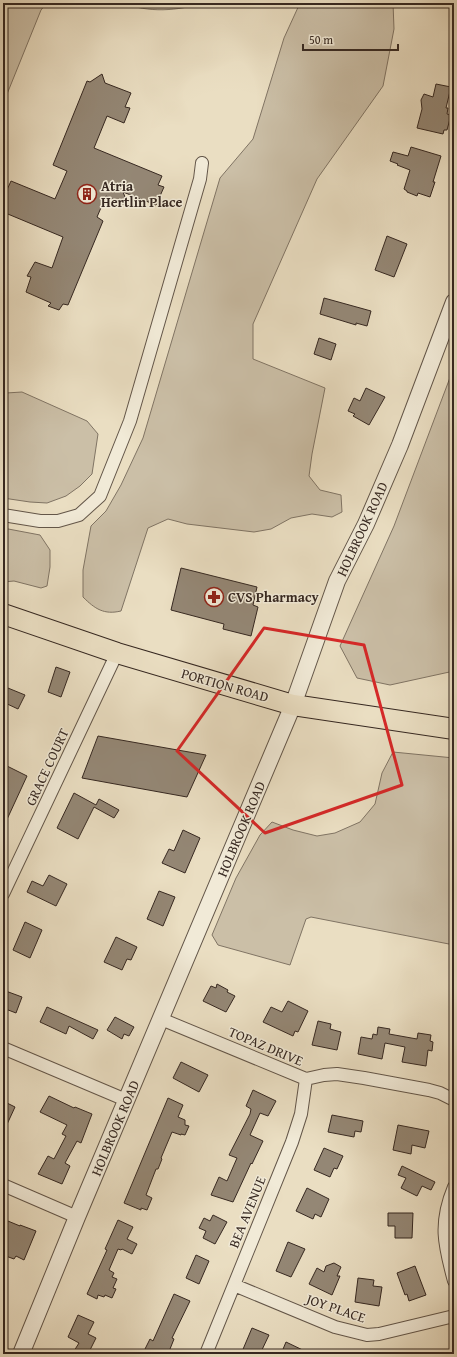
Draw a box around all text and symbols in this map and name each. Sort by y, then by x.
scale bar [303,26,398,52]
text: 50 m [309,31,333,48]
place label: Atria Hertlin Place [101,176,182,212]
building icon: Atria Hertlin Place [76,183,98,205]
street label: HOLBROOK ROAD [331,478,393,580]
pharmacy icon: CVS Pharmacy [203,586,225,608]
place label: CVS Pharmacy [228,587,319,607]
street label: PORTION ROAD [179,663,271,707]
street label: GRACE COURT [20,725,74,809]
street label: HOLBROOK ROAD [212,778,270,880]
street label: TOPAZ DRIVE [226,1021,306,1071]
street label: HOLBROOK ROAD [86,1077,144,1179]
street label: BEA AVENUE [224,1173,270,1251]
street label: JOY PLACE [302,1288,368,1327]

